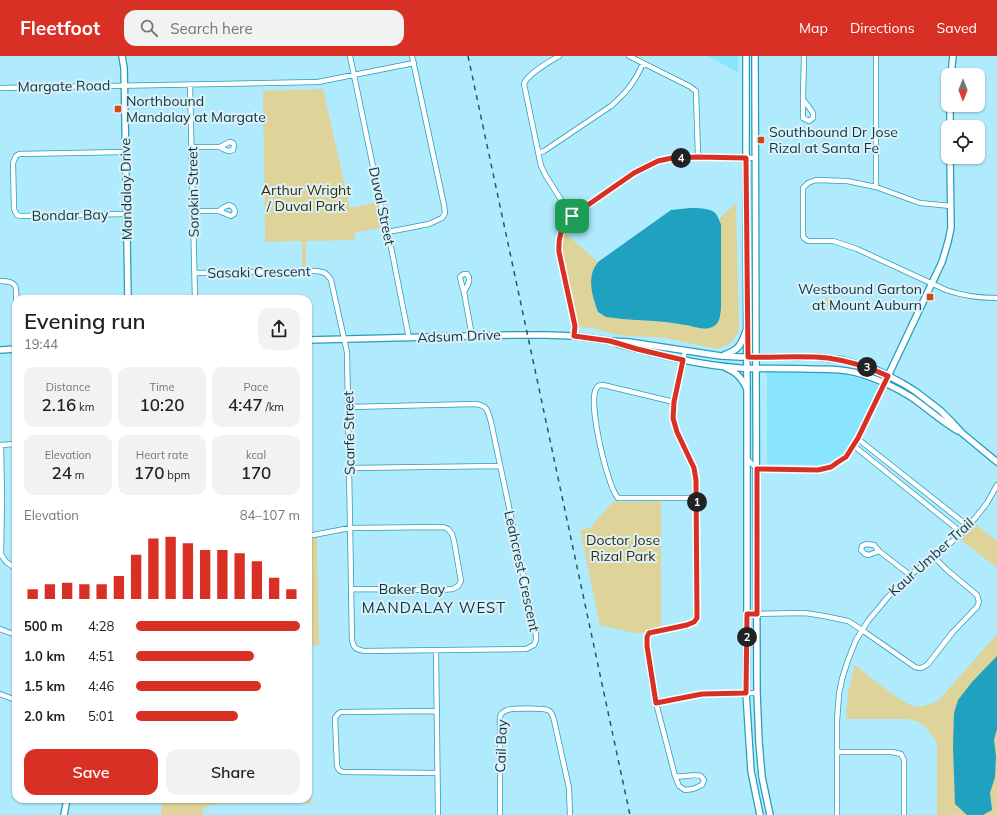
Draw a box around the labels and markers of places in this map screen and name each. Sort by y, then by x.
place label: Northbound Mandalay at Margate [126,92,266,126]
marker: Northbound Mandalay at Margate [113,104,123,114]
place label: Southbound Dr Jose Rizal at Santa Fe [769,123,898,157]
marker: Southbound Dr Jose Rizal at Santa Fe [756,135,766,145]
pin: 4 [671,148,691,168]
pin [555,199,589,233]
place label: Westbound Garton at Mount Auburn [798,280,922,314]
marker: Westbound Garton at Mount Auburn [925,292,935,302]
pin: 3 [857,357,877,377]
pin: 1 [687,492,707,512]
pin: 2 [737,627,757,647]

